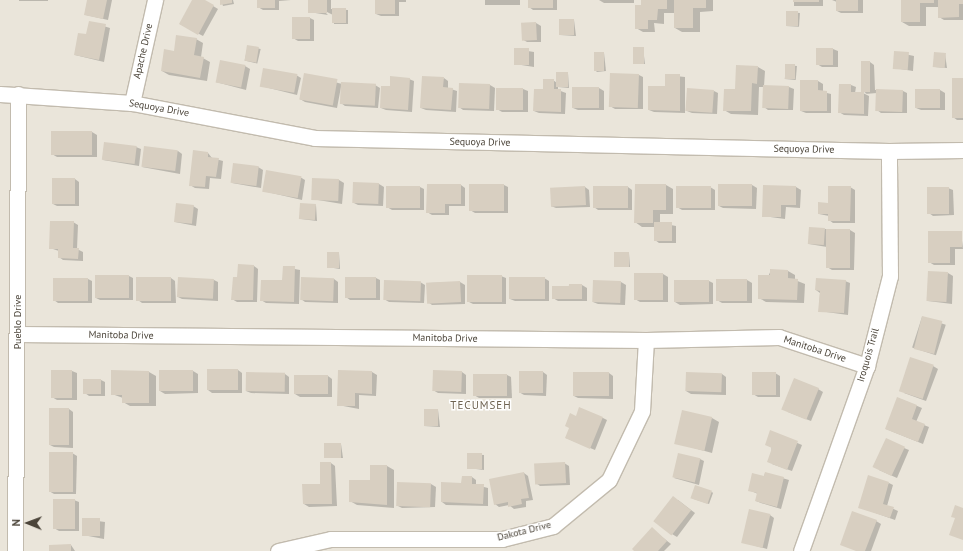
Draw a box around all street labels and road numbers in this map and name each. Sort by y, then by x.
street label: Apache Drive [131,22,155,80]
street label: Sequoya Drive [128,97,190,119]
street label: Sequoya Drive [449,135,511,149]
street label: Sequoya Drive [773,142,835,156]
street label: Pueblo Drive [12,295,24,349]
street label: Iroquois Trail [855,327,881,383]
street label: Manitoba Drive [88,328,154,342]
street label: Manitoba Drive [412,331,478,345]
street label: Manitoba Drive [782,333,848,365]
street label: Dakota Drive [496,519,552,543]

